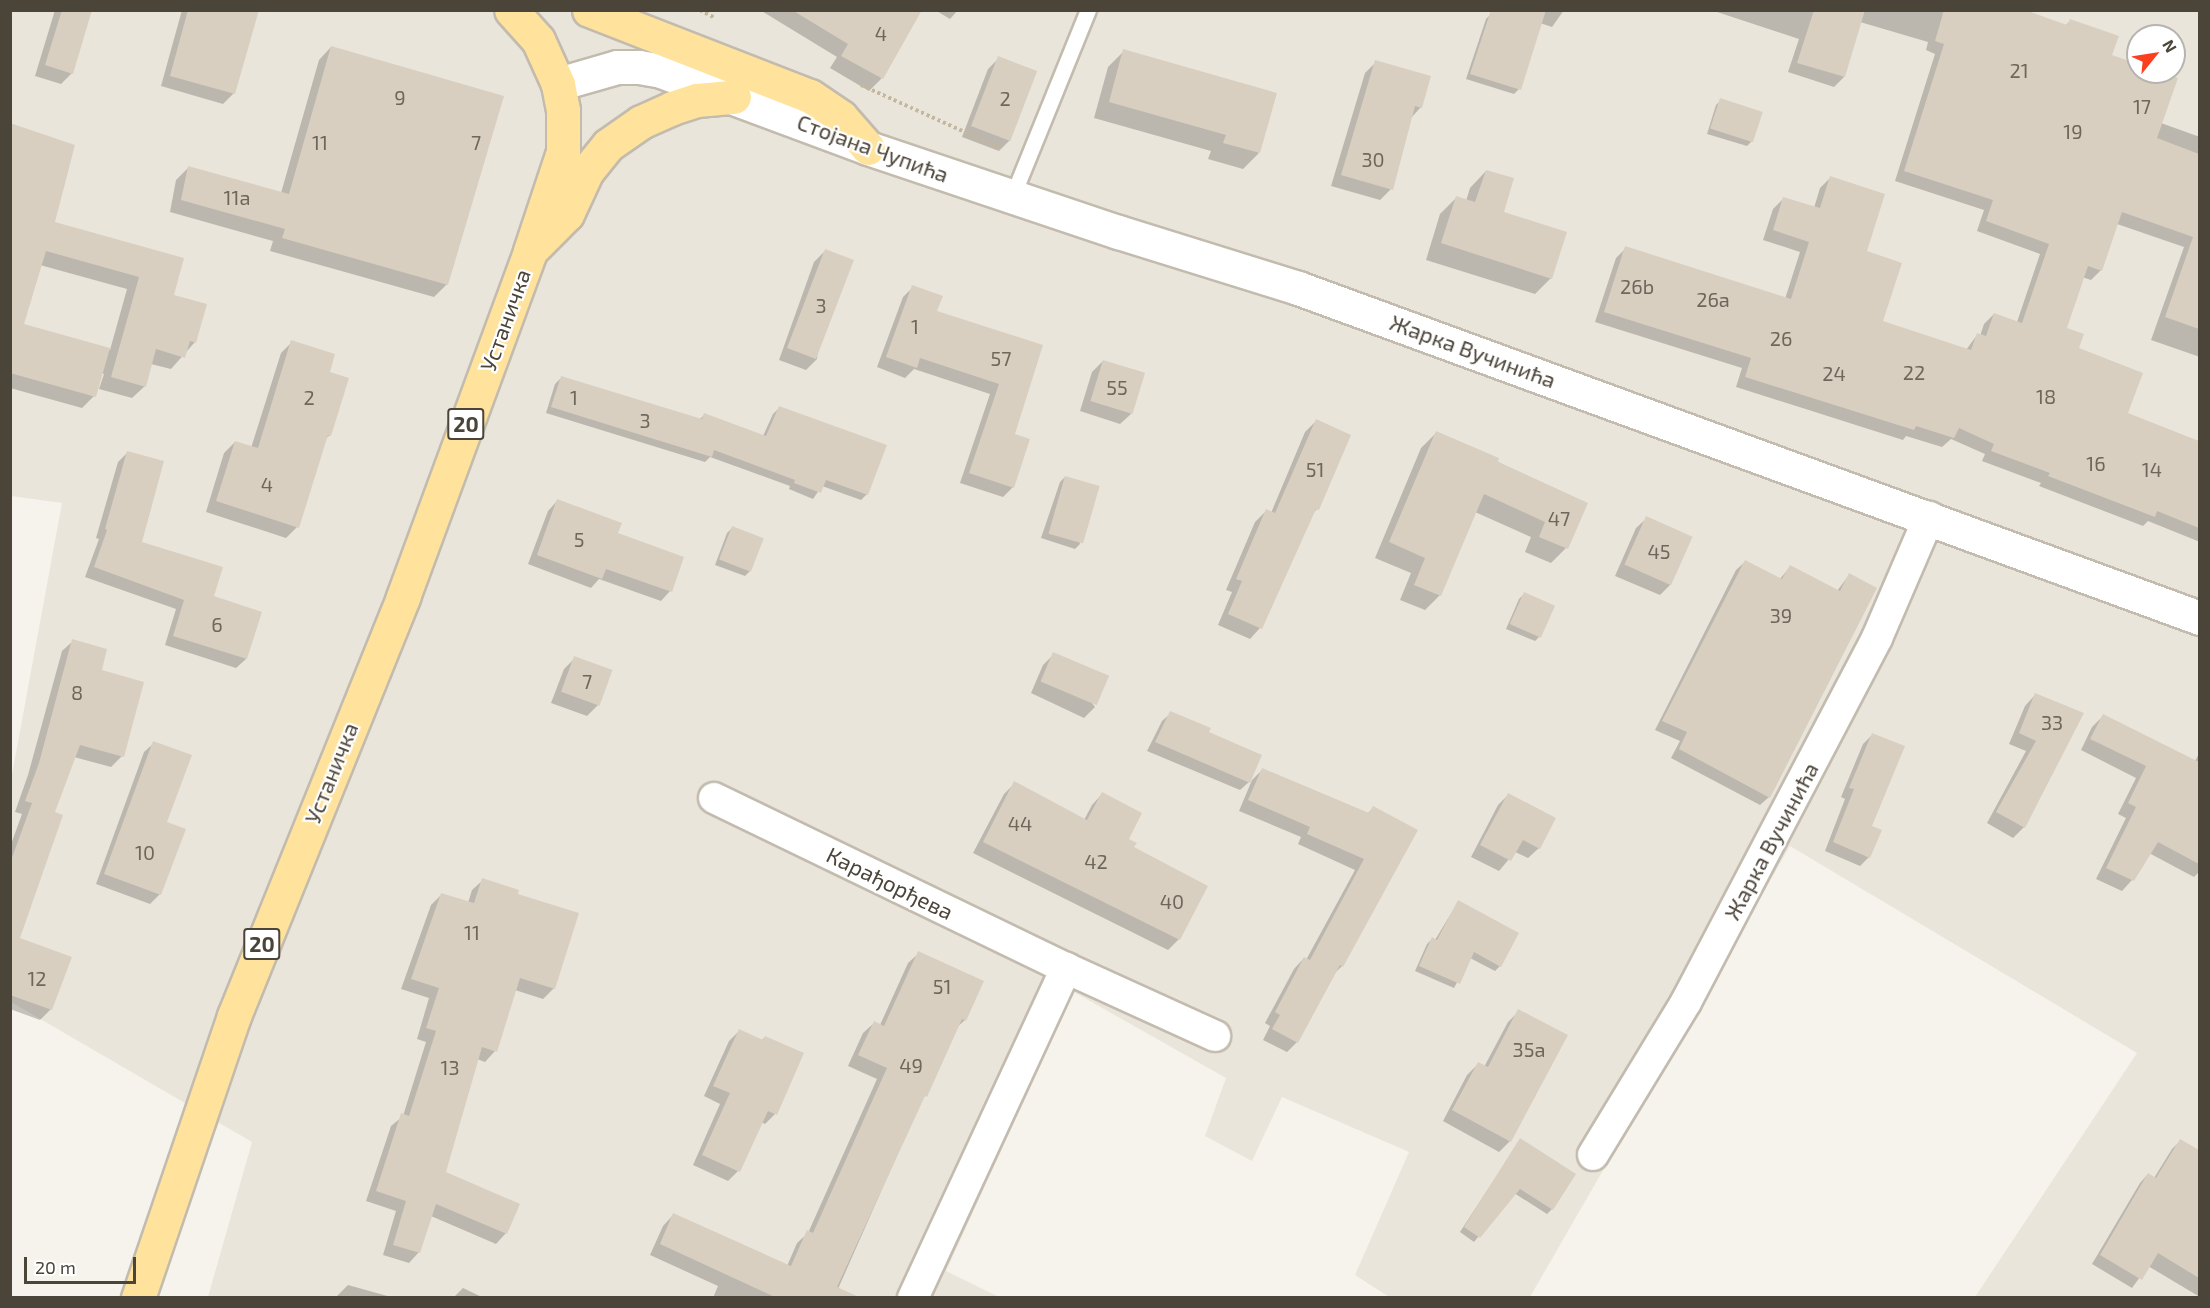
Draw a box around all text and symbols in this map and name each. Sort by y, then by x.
house number: 4 [875,21,887,45]
north arrow [2126,24,2186,84]
text: N [2159,36,2181,56]
house number: 21 [2009,58,2029,82]
house number: 9 [394,85,406,109]
house number: 2 [999,86,1011,110]
house number: 17 [2133,94,2151,118]
street label: Стојана Чупића [794,108,952,188]
house number: 19 [2063,119,2083,143]
house number: 11 [312,130,328,154]
house number: 7 [471,130,481,154]
house number: 30 [1361,147,1385,171]
house number: 11a [224,185,250,209]
street label: Устаничка [474,265,536,375]
house number: 26b [1620,274,1654,298]
house number: 26a [1696,287,1730,311]
house number: 3 [815,293,827,317]
street label: Жарка Вучинића [1387,309,1559,393]
house number: 1 [911,314,919,338]
house number: 26 [1770,326,1792,350]
house number: 57 [991,346,1011,370]
house number: 22 [1903,360,1925,384]
house number: 24 [1822,361,1846,385]
house number: 55 [1106,375,1128,399]
house number: 18 [2036,384,2056,408]
house number: 2 [303,385,315,409]
house number: 1 [570,385,578,409]
road number: 20 [446,406,486,442]
house number: 3 [639,408,651,432]
house number: 16 [2086,451,2106,475]
house number: 51 [1306,457,1324,481]
house number: 14 [2142,457,2162,481]
house number: 4 [261,472,273,496]
house number: 47 [1548,506,1570,530]
house number: 5 [574,527,584,551]
house number: 45 [1647,539,1671,563]
house number: 39 [1770,603,1792,627]
house number: 6 [211,612,223,636]
house number: 7 [582,669,592,693]
house number: 8 [71,680,83,704]
house number: 33 [2041,710,2063,734]
street label: Устаничка [299,719,363,827]
street label: Жарка Вучинића [1718,758,1824,924]
house number: 44 [1008,811,1032,835]
house number: 10 [135,840,155,864]
street label: Карађорђева [823,841,957,925]
house number: 42 [1084,849,1108,873]
house number: 40 [1160,889,1184,913]
house number: 11 [464,920,480,944]
road number: 20 [242,926,282,962]
house number: 12 [27,966,47,990]
house number: 51 [933,974,951,998]
house number: 35a [1513,1037,1545,1061]
house number: 49 [899,1053,923,1077]
house number: 13 [440,1055,460,1079]
scale bar [27,1245,140,1283]
text: 20 m [35,1256,76,1278]

